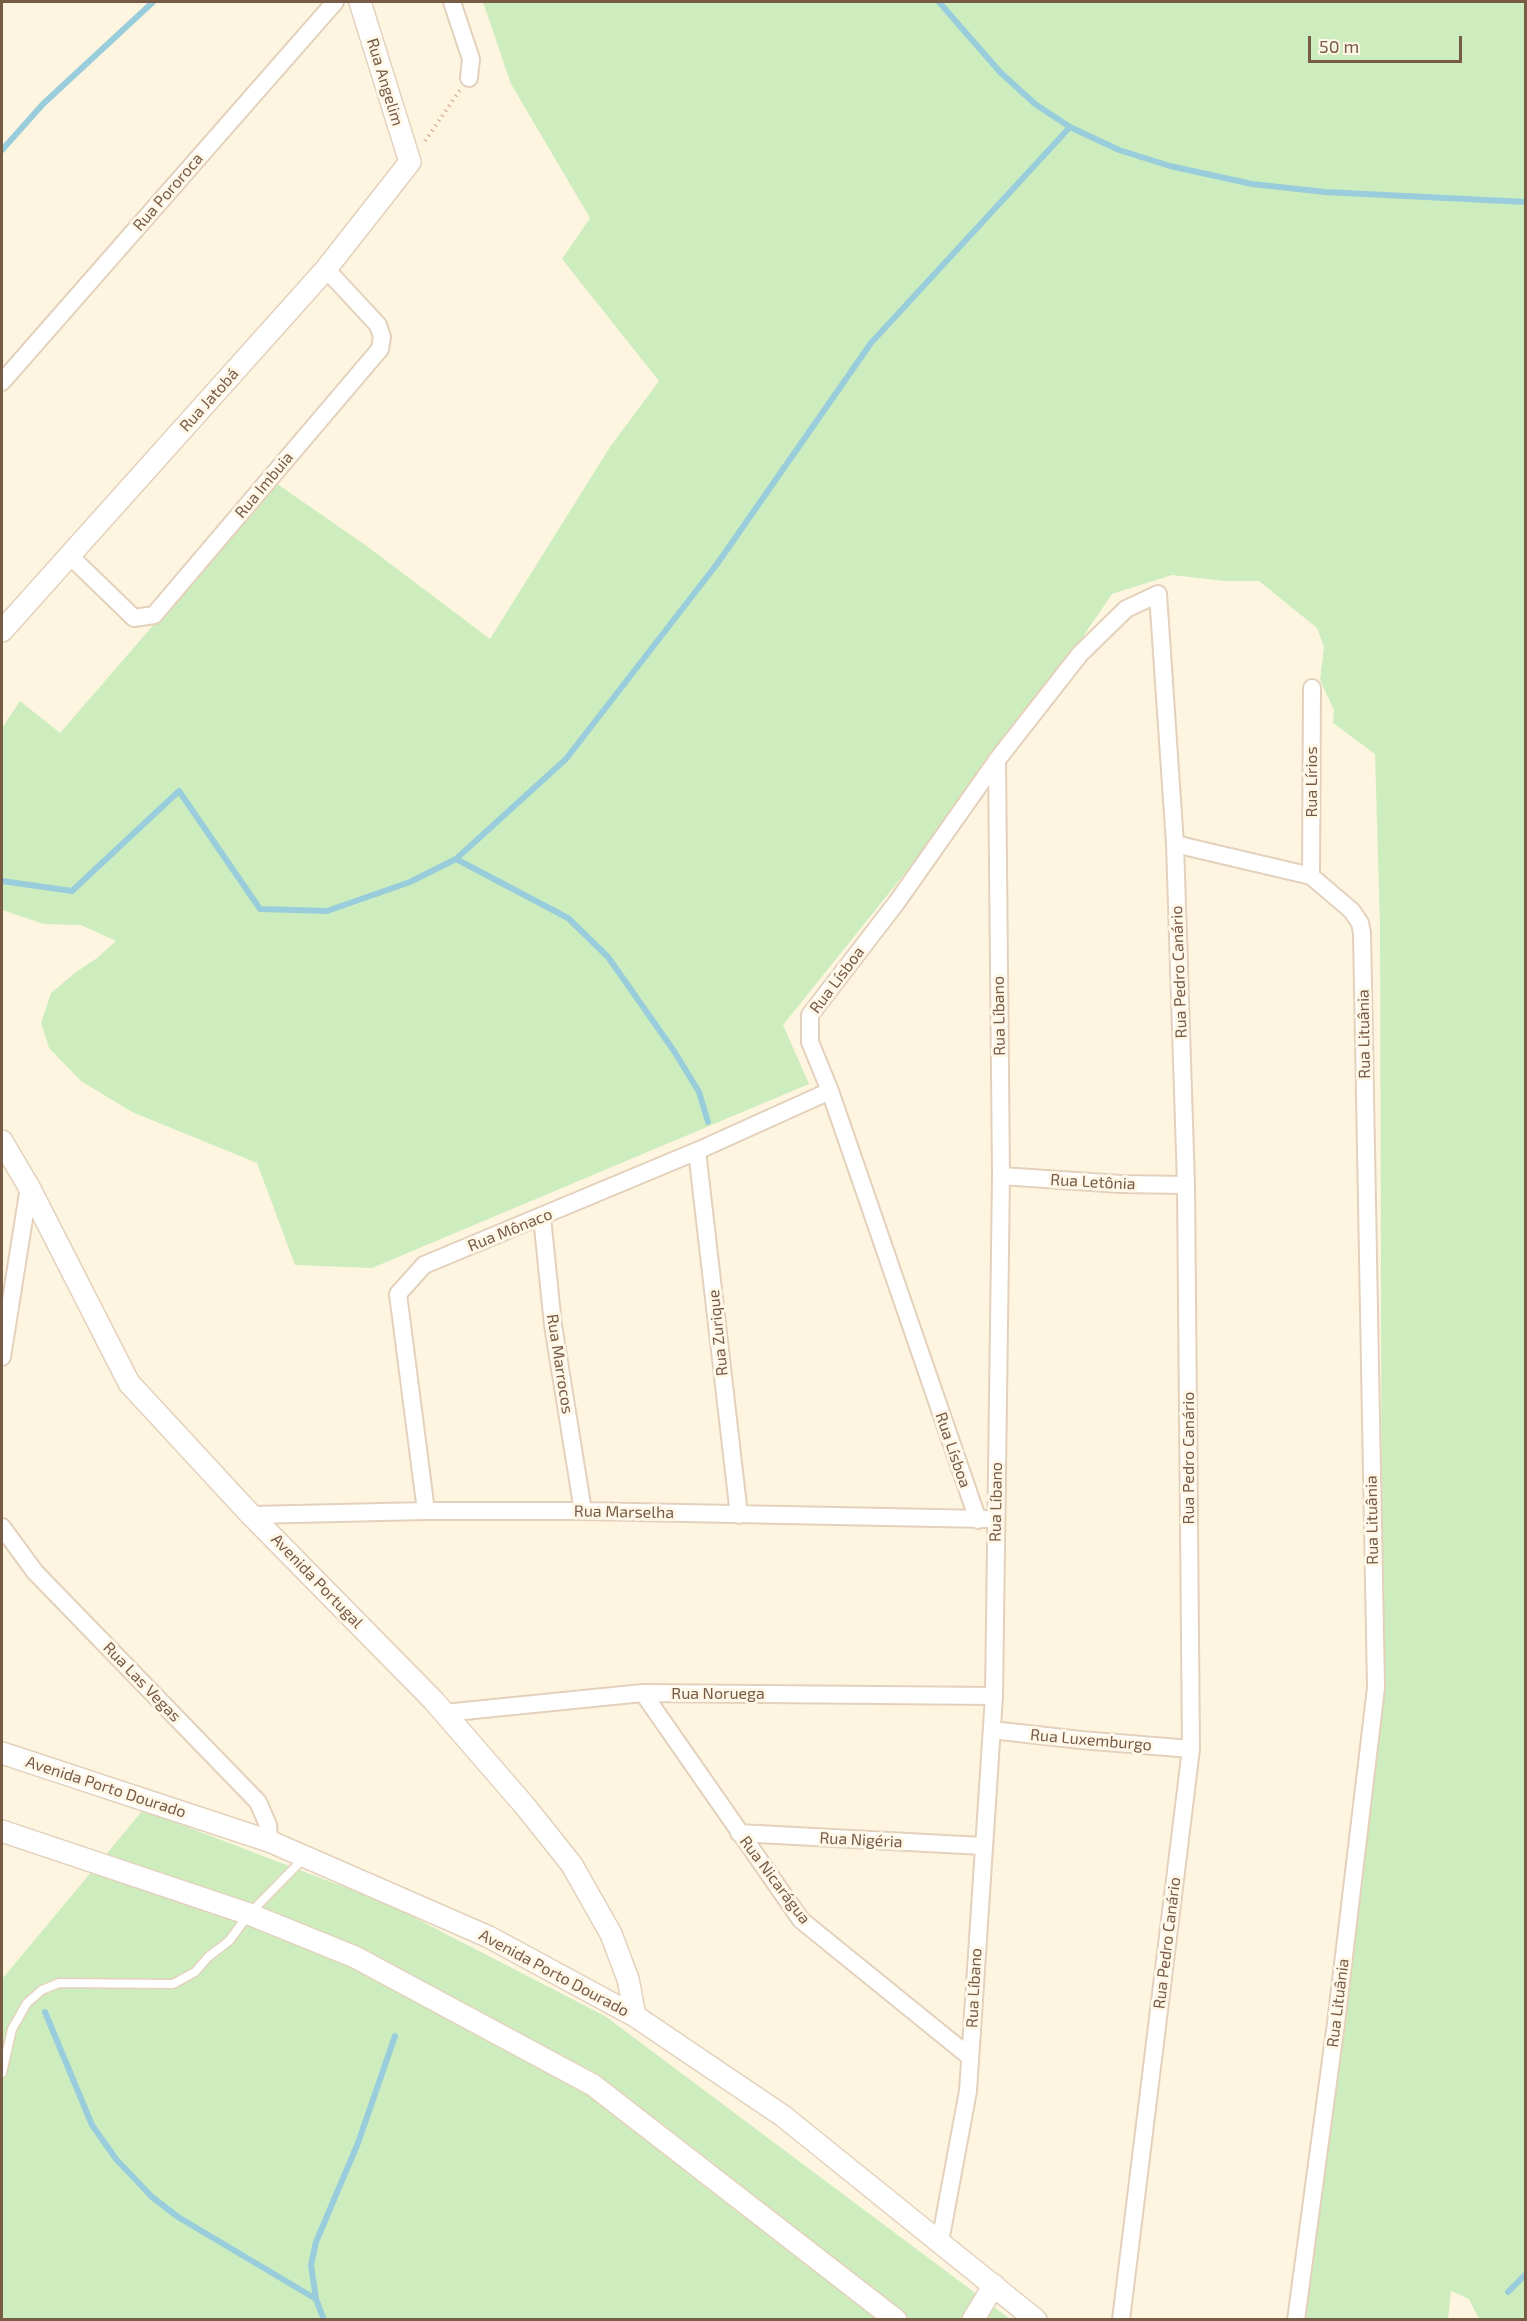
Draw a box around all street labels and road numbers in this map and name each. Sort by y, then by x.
street label: Rua Angelim [363,36,407,128]
street label: Rua Pororoca [129,149,207,235]
street label: Rua Jatobá [176,364,242,436]
street label: Rua Imbuia [231,448,297,522]
street label: Rua Lírios [1302,746,1322,818]
street label: Rua Pedro Canário [1167,905,1191,1039]
street label: Rua Lísboa [806,943,868,1017]
street label: Rua Líbano [989,976,1009,1056]
street label: Rua Lituânia [1354,989,1374,1079]
street label: Rua Letônia [1050,1170,1136,1194]
street label: Rua Mônaco [465,1204,555,1256]
street label: Rua Zurique [704,1289,732,1377]
street label: Rua Marrocos [543,1313,577,1415]
street label: Rua Pedro Canário [1179,1392,1199,1524]
street label: Rua Lísboa [931,1410,975,1490]
street label: Rua Líbano [986,1462,1006,1542]
street label: Rua Lituânia [1362,1475,1382,1565]
street label: Rua Marselha [574,1502,674,1522]
street label: Avenida Portugal [267,1530,367,1632]
street label: Rua Las Vegas [99,1638,185,1726]
street label: Rua Noruega [671,1684,765,1704]
street label: Rua Luxemburgo [1029,1725,1153,1755]
street label: Avenida Porto Dourado [23,1752,189,1822]
street label: Rua Nigéria [819,1828,903,1852]
street label: Rua Nicarágua [736,1832,814,1928]
street label: Rua Pedro Canário [1149,1876,1185,2010]
street label: Avenida Porto Dourado [476,1925,632,2021]
street label: Rua Líbano [962,1948,986,2028]
street label: Rua Lituânia [1323,1957,1353,2049]

